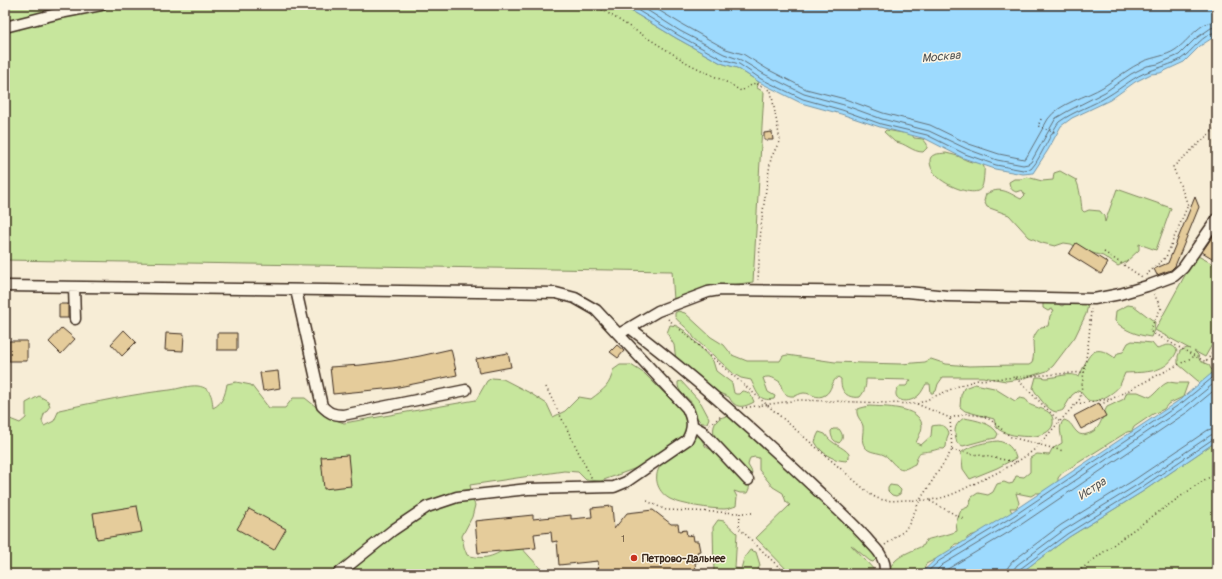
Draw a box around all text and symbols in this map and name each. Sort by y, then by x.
water label: Москва [921,48,962,66]
water label: Истра [1075,474,1110,504]
house number: 1 [621,534,625,545]
place label: Петрово-Дальнее [642,552,726,565]
marker: Петрово-Дальнее [629,553,639,563]

